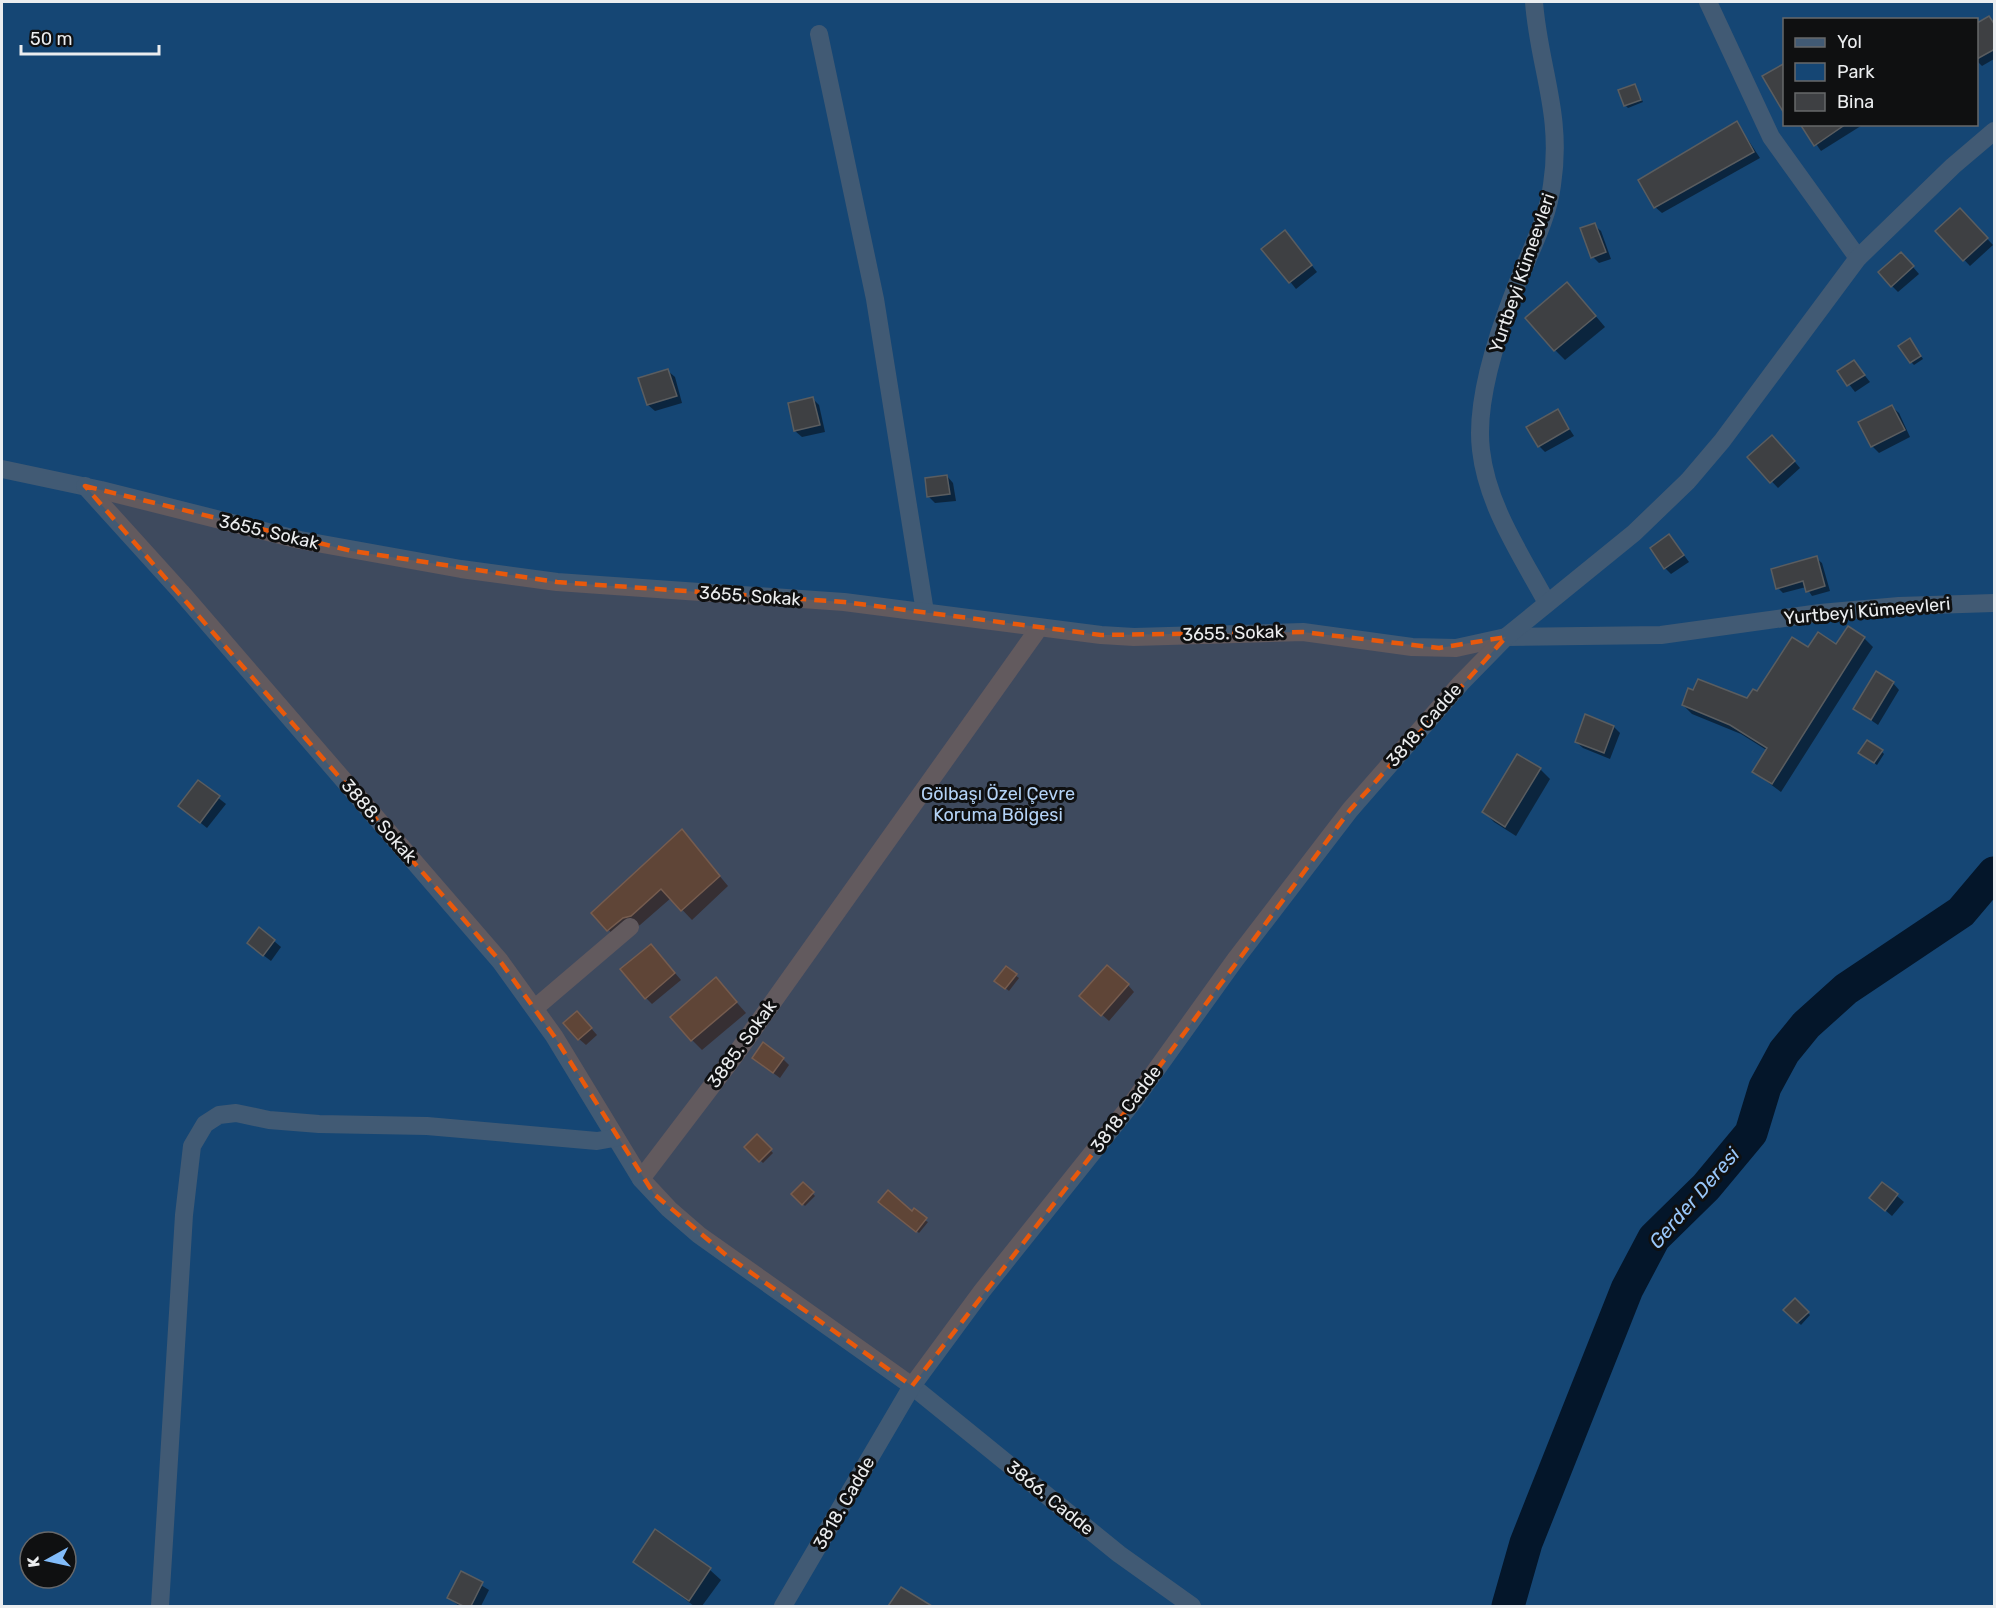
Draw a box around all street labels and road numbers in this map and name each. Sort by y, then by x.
street label: Yurtbeyi Kümeevleri [1484,190,1560,356]
street label: 3655. Sokak [217,510,322,554]
street label: 3655. Sokak [699,581,802,611]
street label: Yurtbeyi Kümeevleri [1783,593,1951,629]
street label: 3655. Sokak [1182,620,1285,646]
street label: 3818. Cadde [1382,679,1466,771]
street label: 3888. Sokak [337,775,422,868]
street label: 3885. Sokak [703,995,782,1092]
street label: 3818. Cadde [1086,1061,1166,1157]
street label: 3818. Cadde [809,1453,879,1553]
street label: 3866. Cadde [1002,1456,1098,1540]

